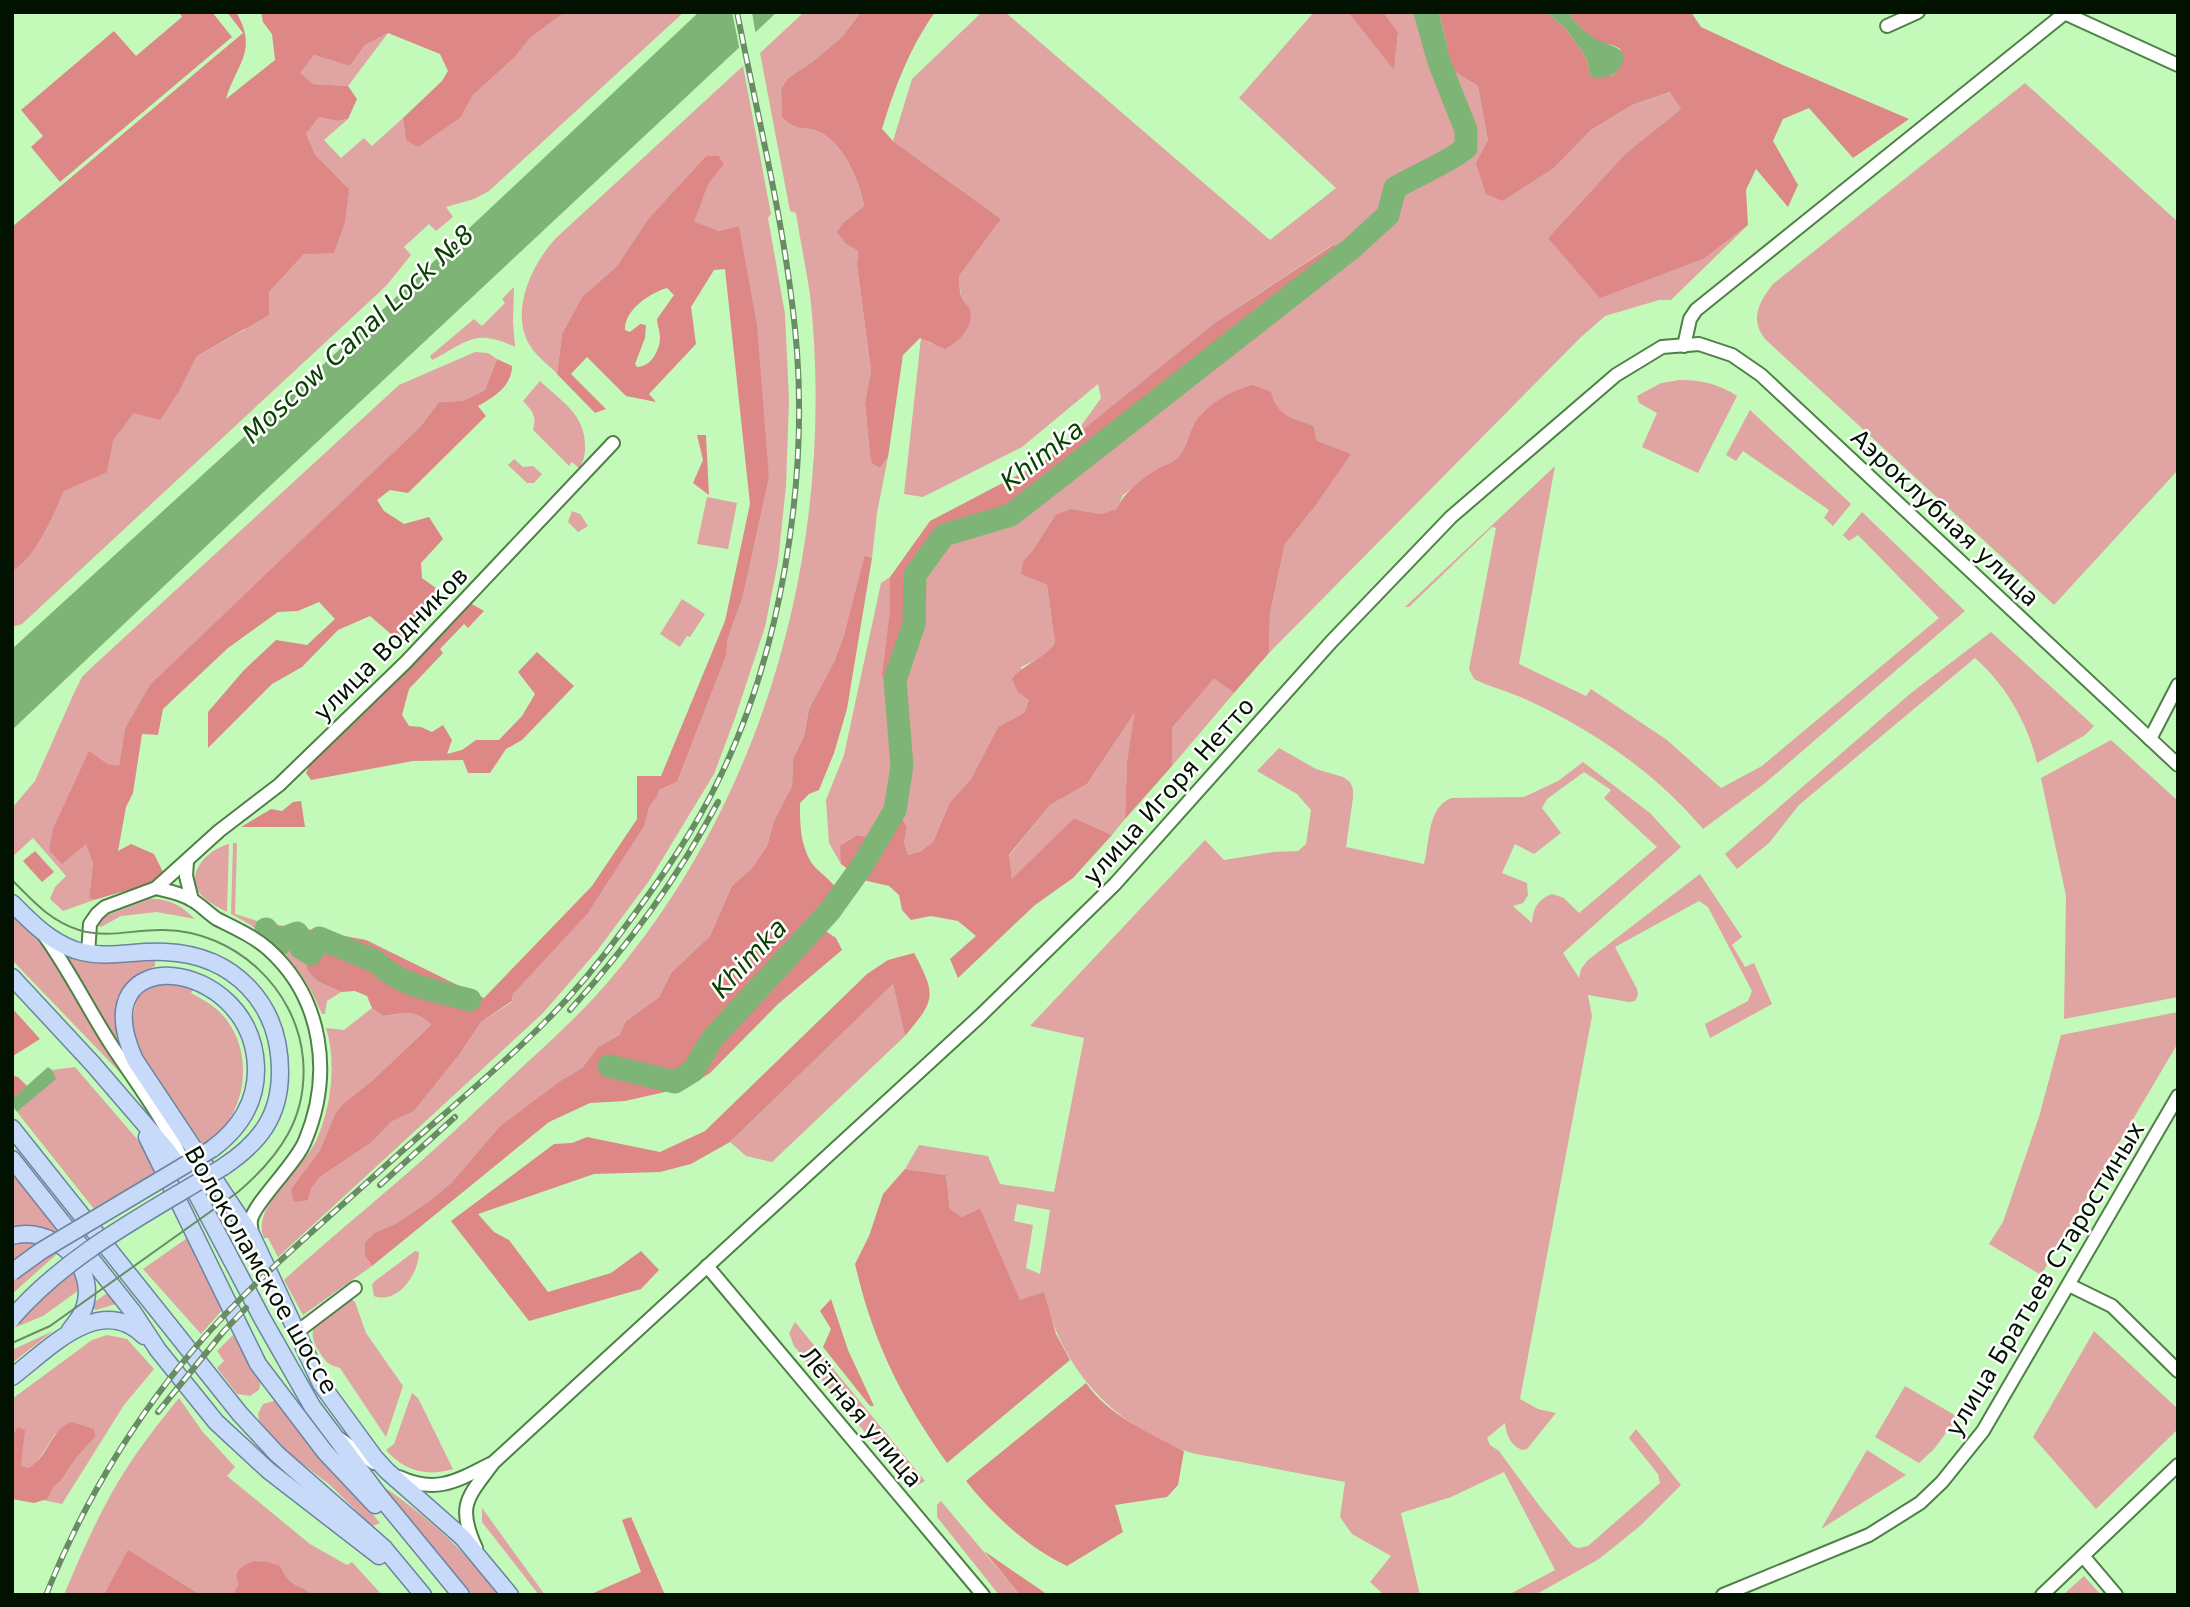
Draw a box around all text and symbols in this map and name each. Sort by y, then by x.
water label: Moscow Canal Lock №8 [236,219,480,449]
water label: Khimka [995,413,1089,497]
street label: Аэроклубная улица [1845,424,2045,612]
street label: улица Водников [308,561,474,727]
street label: улица Игоря Нетто [1078,692,1260,890]
water label: Khimka [705,912,793,1004]
street label: улица Братьев Старостиных [1940,1117,2150,1441]
street label: Волоколамское шоссе [179,1141,343,1399]
street label: Лётная улица [794,1341,928,1493]

